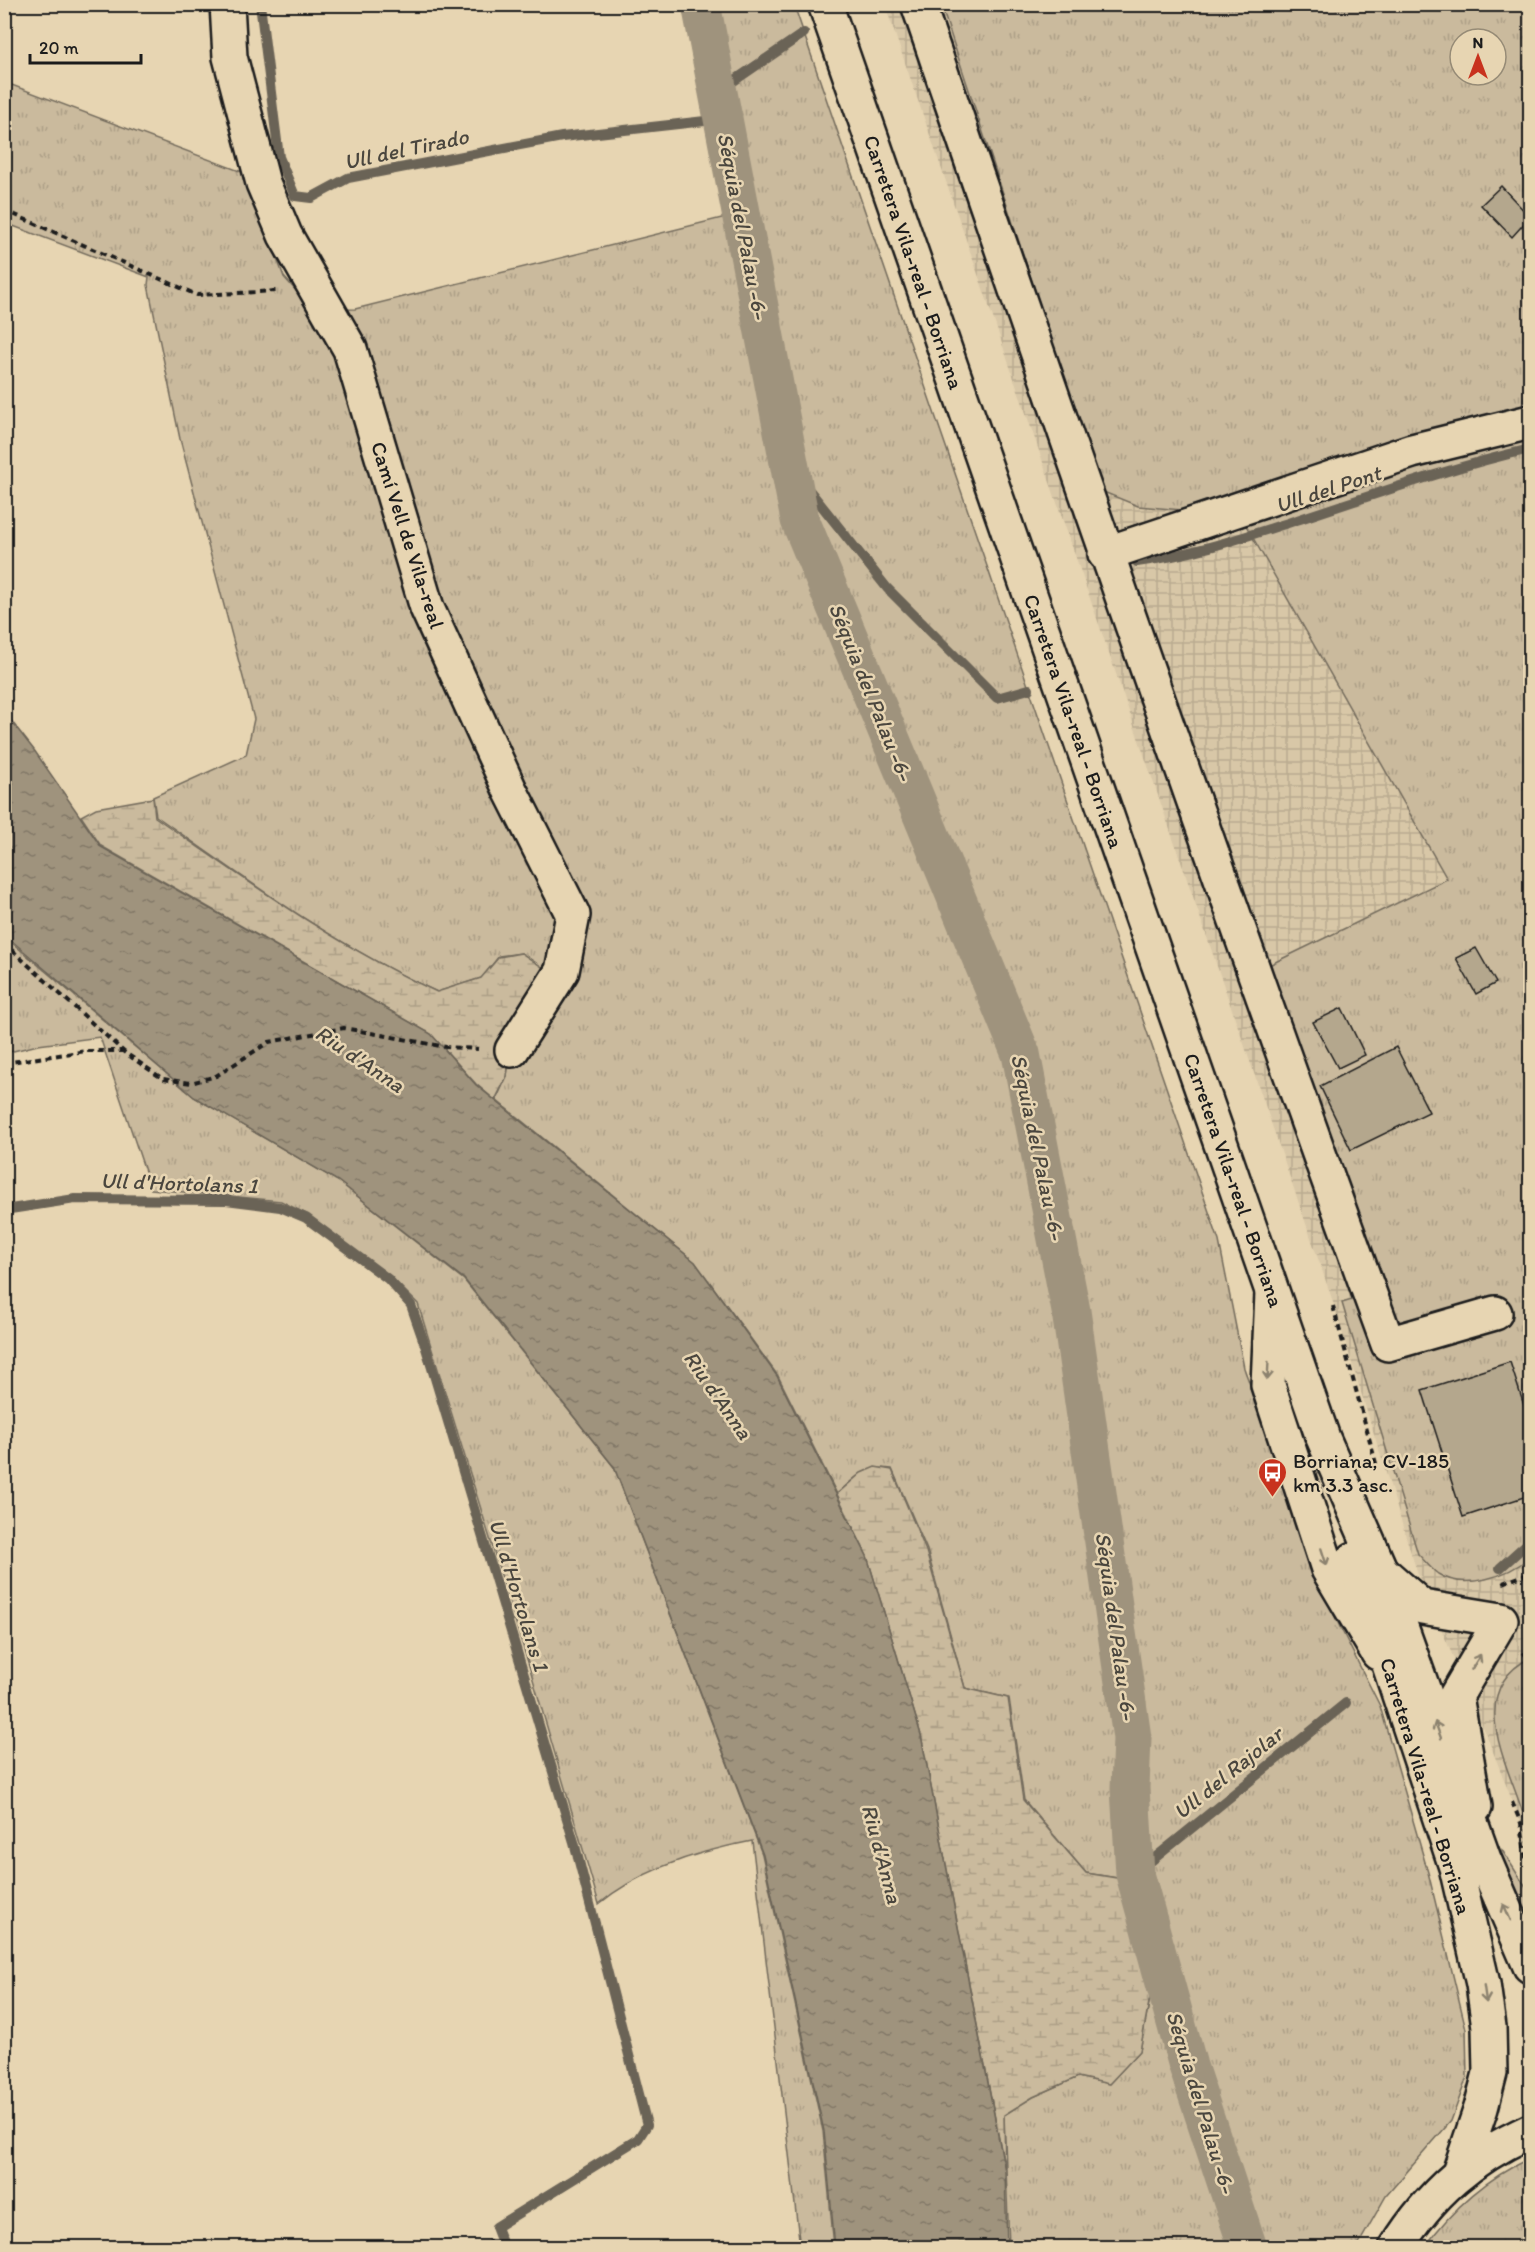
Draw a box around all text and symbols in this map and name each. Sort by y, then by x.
scale bar [30,27,141,65]
north arrow [1448,27,1508,87]
text: N [1473,33,1483,52]
text: 20 m [39,37,79,59]
water label: Ull del Tirado [341,122,471,175]
water label: Séquia del Palau -6- [712,131,775,323]
street label: Carretera Vila-real - Borriana [859,132,969,392]
street label: Camí Vell de Vila-real [366,438,450,632]
water label: Ull del Pont [1272,459,1386,519]
street label: Carretera Vila-real - Borriana [1019,591,1129,851]
water label: Séquia del Palau -6- [823,599,919,786]
water label: Riu d'Anna [310,1019,410,1099]
street label: Carretera Vila-real - Borriana [1179,1050,1289,1310]
water label: Séquia del Palau -6- [1005,1052,1071,1243]
water label: Ull d'Hortolans 1 [100,1167,259,1199]
water label: Riu d'Anna [678,1346,759,1445]
one-way arrow [1263,1360,1274,1380]
place label: Borriana, CV-185 km 3.3 asc. [1293,1448,1449,1497]
bus stop icon: Borriana, CV-185 km 3.3 asc. [1256,1456,1288,1498]
water label: Ull d'Hortolans 1 [483,1516,555,1675]
water label: Séquia del Palau -6- [1089,1530,1143,1723]
one-way arrow [1319,1547,1330,1566]
one-way arrow [1470,1654,1482,1671]
street label: Carretera Vila-real - Borriana [1375,1655,1477,1917]
water label: Ull del Rajolar [1168,1719,1290,1825]
one-way arrow [1431,1721,1442,1740]
water label: Riu d'Anna [856,1801,908,1907]
one-way arrow [1501,1903,1512,1922]
one-way arrow [1479,1984,1490,2003]
water label: Séquia del Palau -6- [1160,2008,1242,2198]

